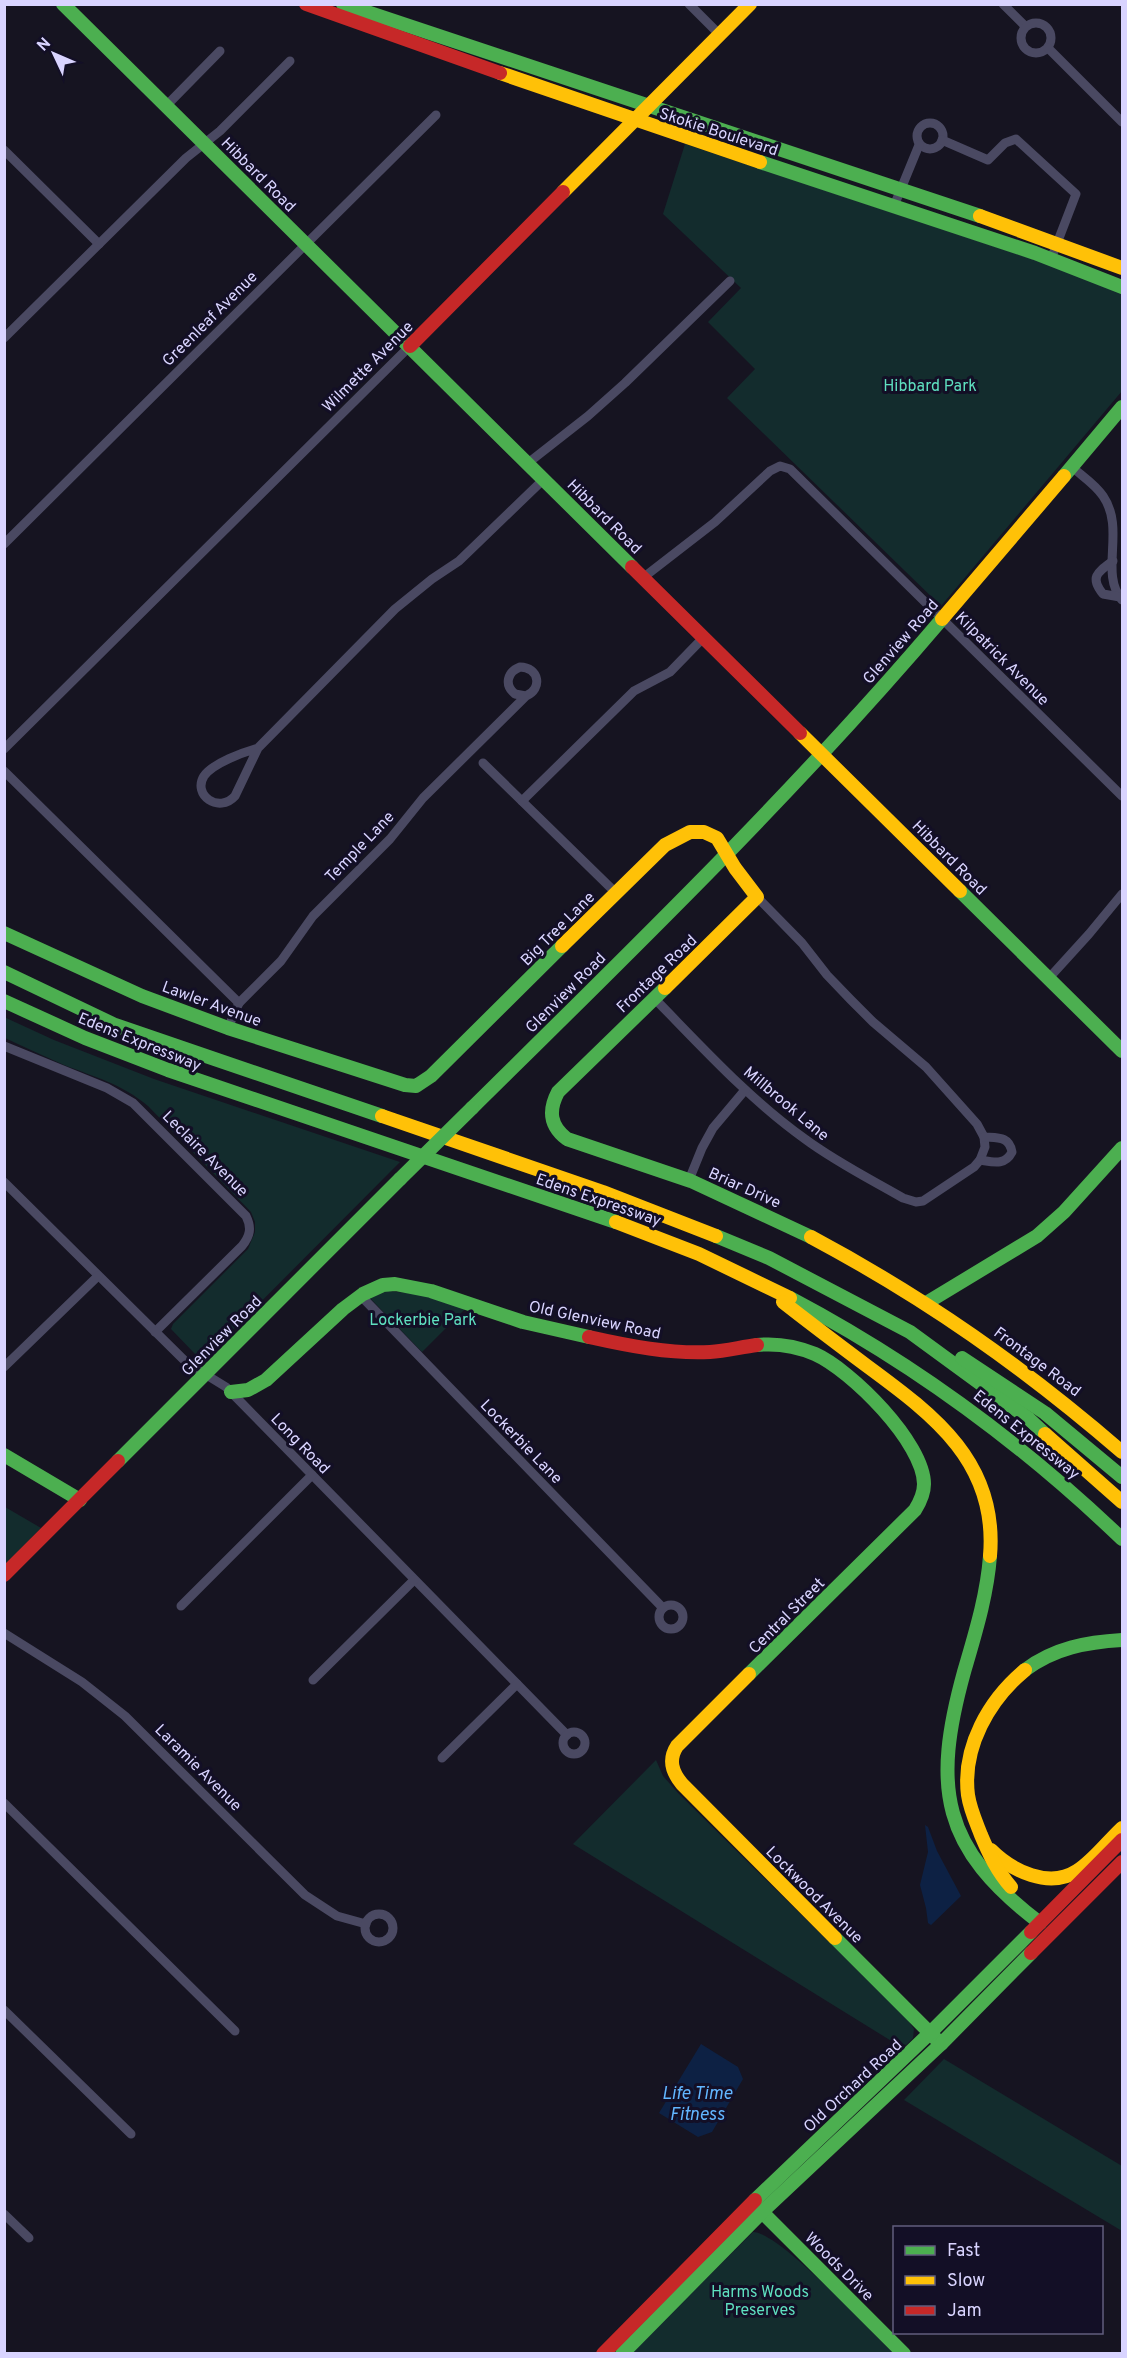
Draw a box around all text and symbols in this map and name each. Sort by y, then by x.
north arrow [24,24,84,84]
text: N [33,34,56,56]
street label: Skokie Boulevard [656,104,780,162]
street label: Hibbard Road [216,134,299,217]
street label: Greenleaf Avenue [159,268,262,371]
street label: Wilmette Avenue [319,318,418,417]
park label: Hibbard Park [883,377,977,397]
street label: Hibbard Road [562,476,645,559]
street label: Glenview Road [859,596,944,689]
street label: Kilpatrick Avenue [950,608,1053,711]
street label: Temple Lane [321,808,399,887]
street label: Hibbard Road [907,817,990,900]
street label: Big Tree Lane [517,888,600,971]
street label: Frontage Road [613,931,702,1018]
street label: Glenview Road [522,949,611,1038]
street label: Lawler Avenue [159,978,264,1032]
street label: Edens Expressway [75,1009,204,1077]
street label: Millbrook Lane [739,1063,833,1146]
street label: Leclaire Avenue [157,1107,252,1202]
street label: Briar Drive [705,1164,784,1214]
street label: Edens Expressway [533,1170,664,1232]
street label: Glenview Road [178,1292,267,1381]
street label: Old Glenview Road [527,1297,662,1345]
park label: Lockerbie Park [369,1311,477,1331]
street label: Frontage Road [989,1323,1084,1402]
street label: Edens Expressway [968,1386,1083,1485]
street label: Lockerbie Lane [475,1396,566,1489]
street label: Long Road [266,1410,333,1479]
street label: Central Street [745,1574,830,1659]
street label: Laramie Avenue [150,1721,245,1816]
street label: Lockwood Avenue [761,1843,866,1948]
street label: Old Orchard Road [800,2036,907,2137]
water label: Life Time Fitness [662,2083,733,2127]
legend [893,2226,1103,2334]
street label: Woods Drive [800,2229,877,2306]
text: Fast [947,2240,980,2263]
text: Slow [947,2270,985,2293]
park label: Harms Woods Preserves [711,2283,809,2321]
text: Jam [947,2300,982,2323]

